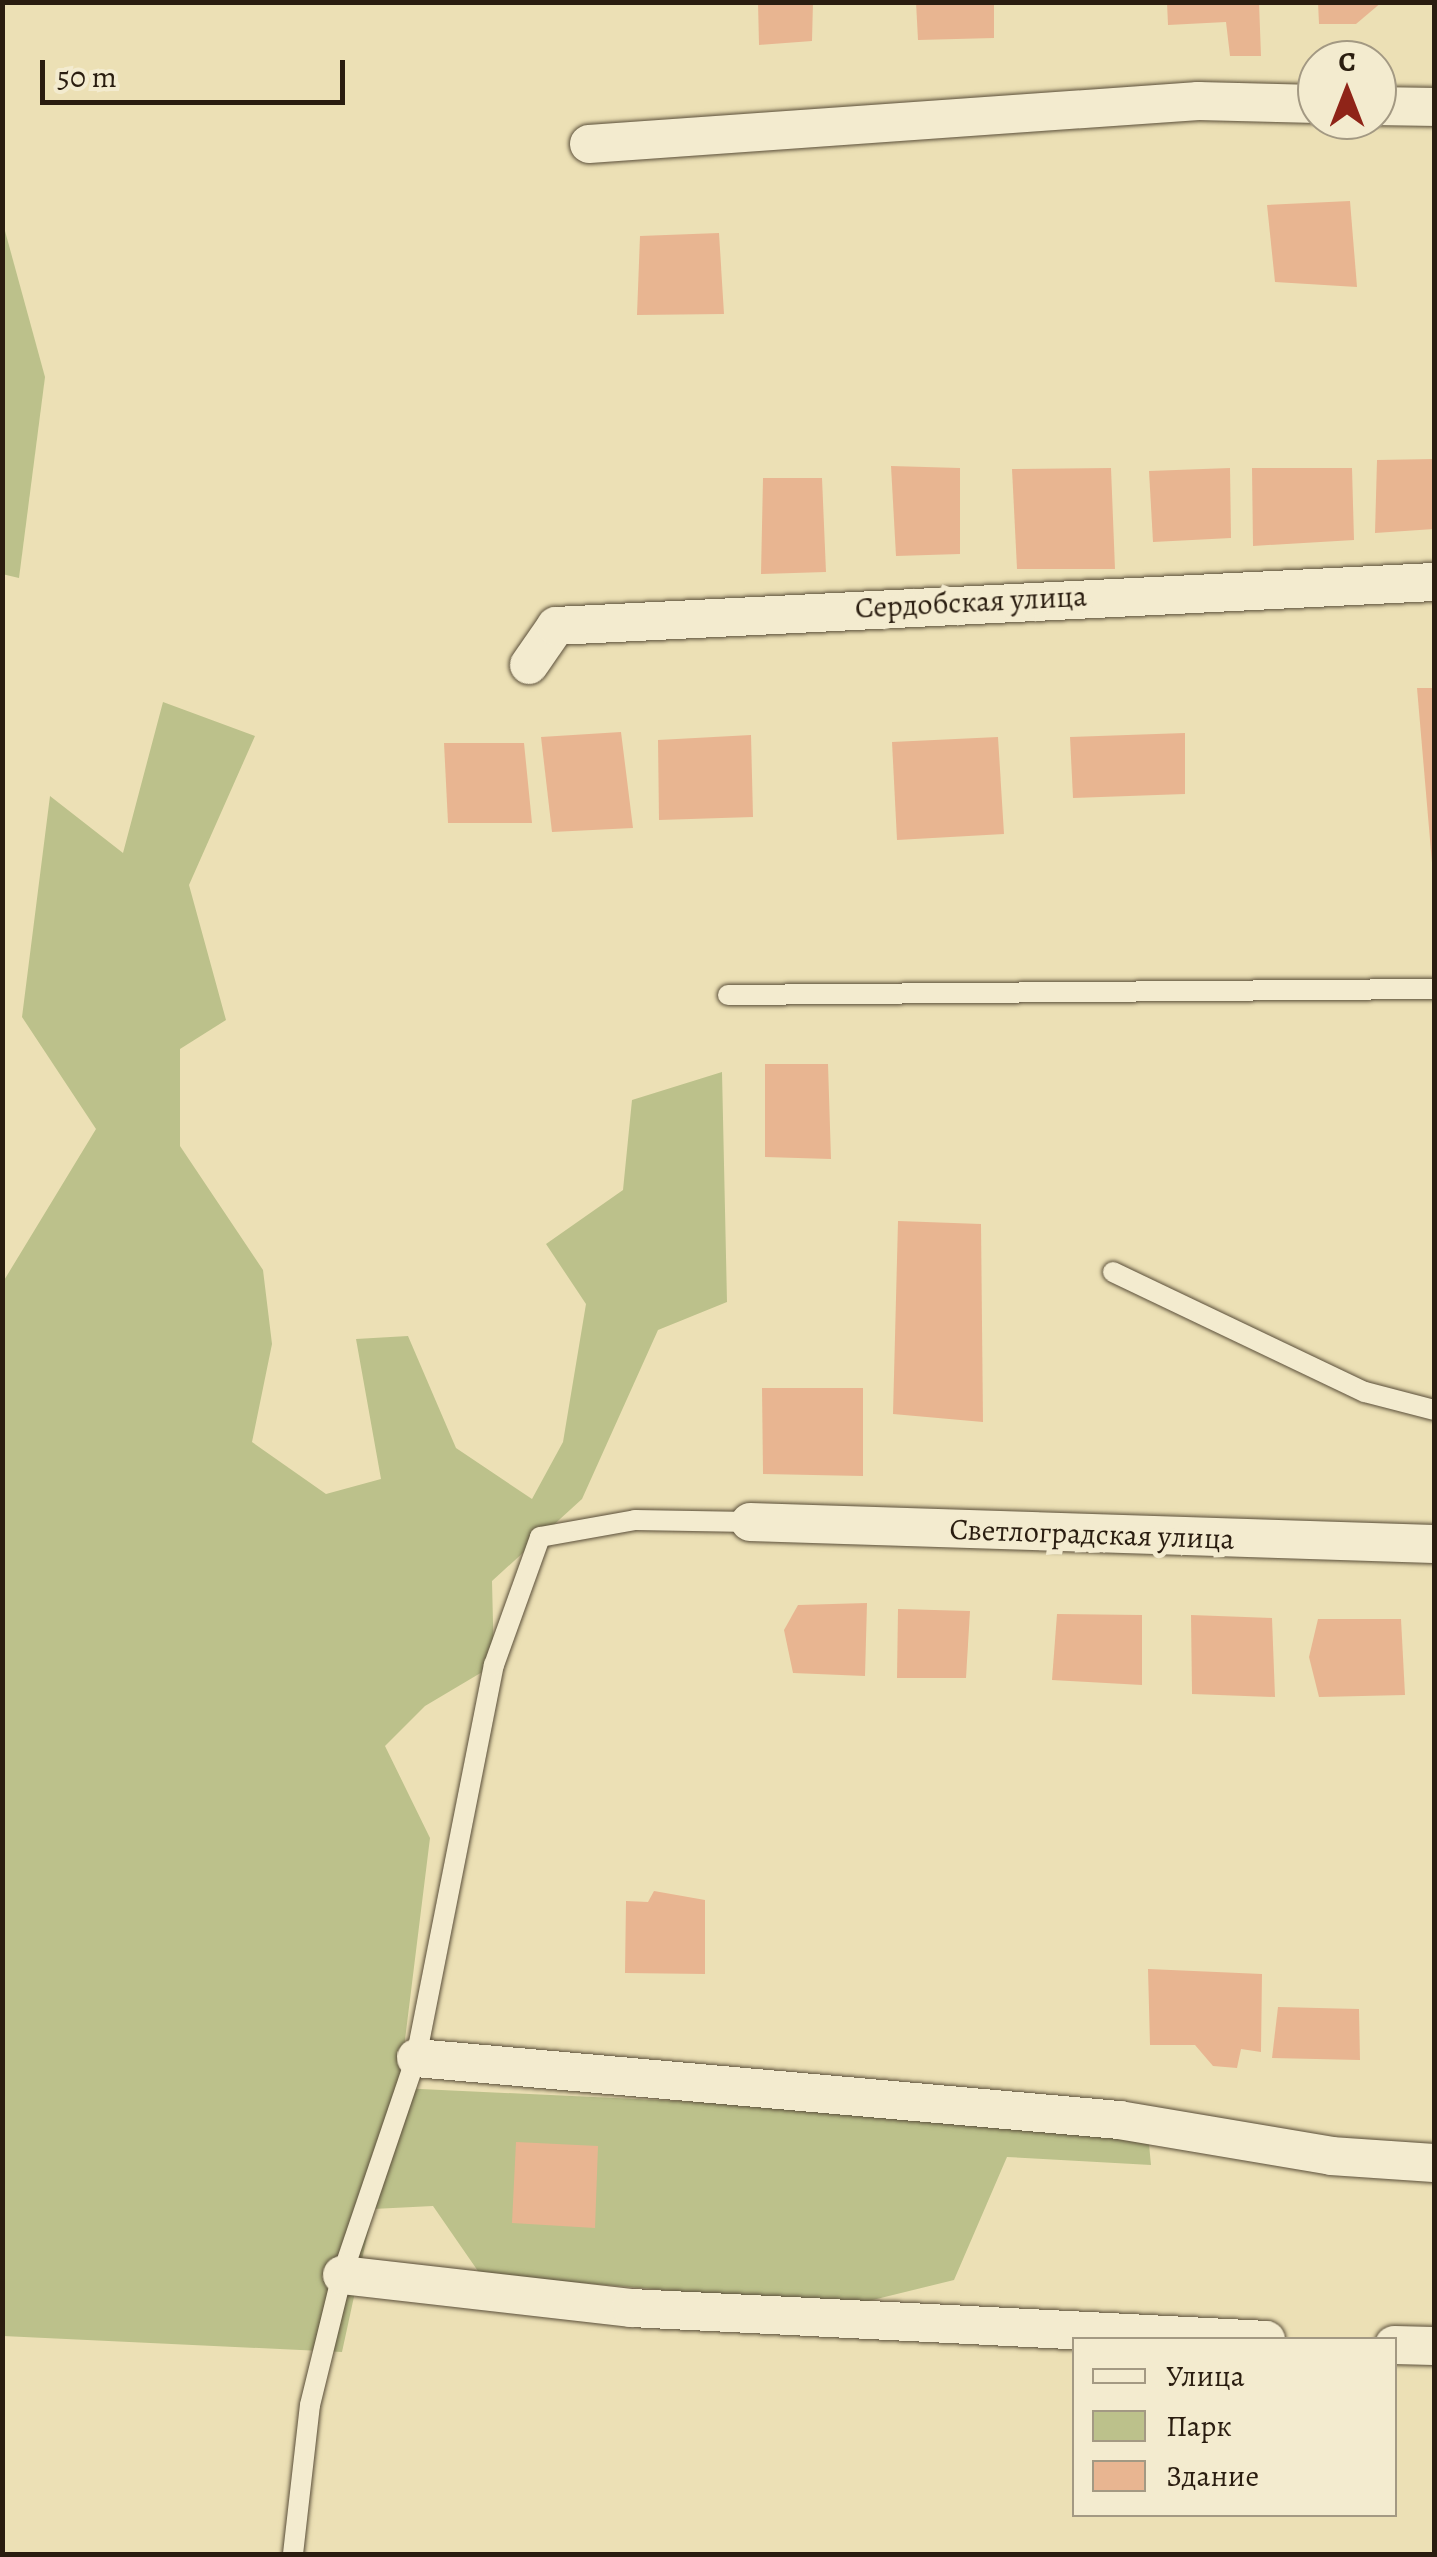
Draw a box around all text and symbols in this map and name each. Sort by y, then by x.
scale bar [45,40,350,102]
north arrow [1297,40,1397,140]
text: С [1338,43,1356,81]
text: 50 m [57,57,117,97]
street label: Сердобская улица [854,578,1088,626]
street label: Светлоградская улица [949,1511,1235,1557]
legend [1072,2337,1397,2517]
text: Улица [1166,2356,1245,2396]
text: Парк [1166,2406,1232,2446]
text: Здание [1166,2456,1259,2496]

